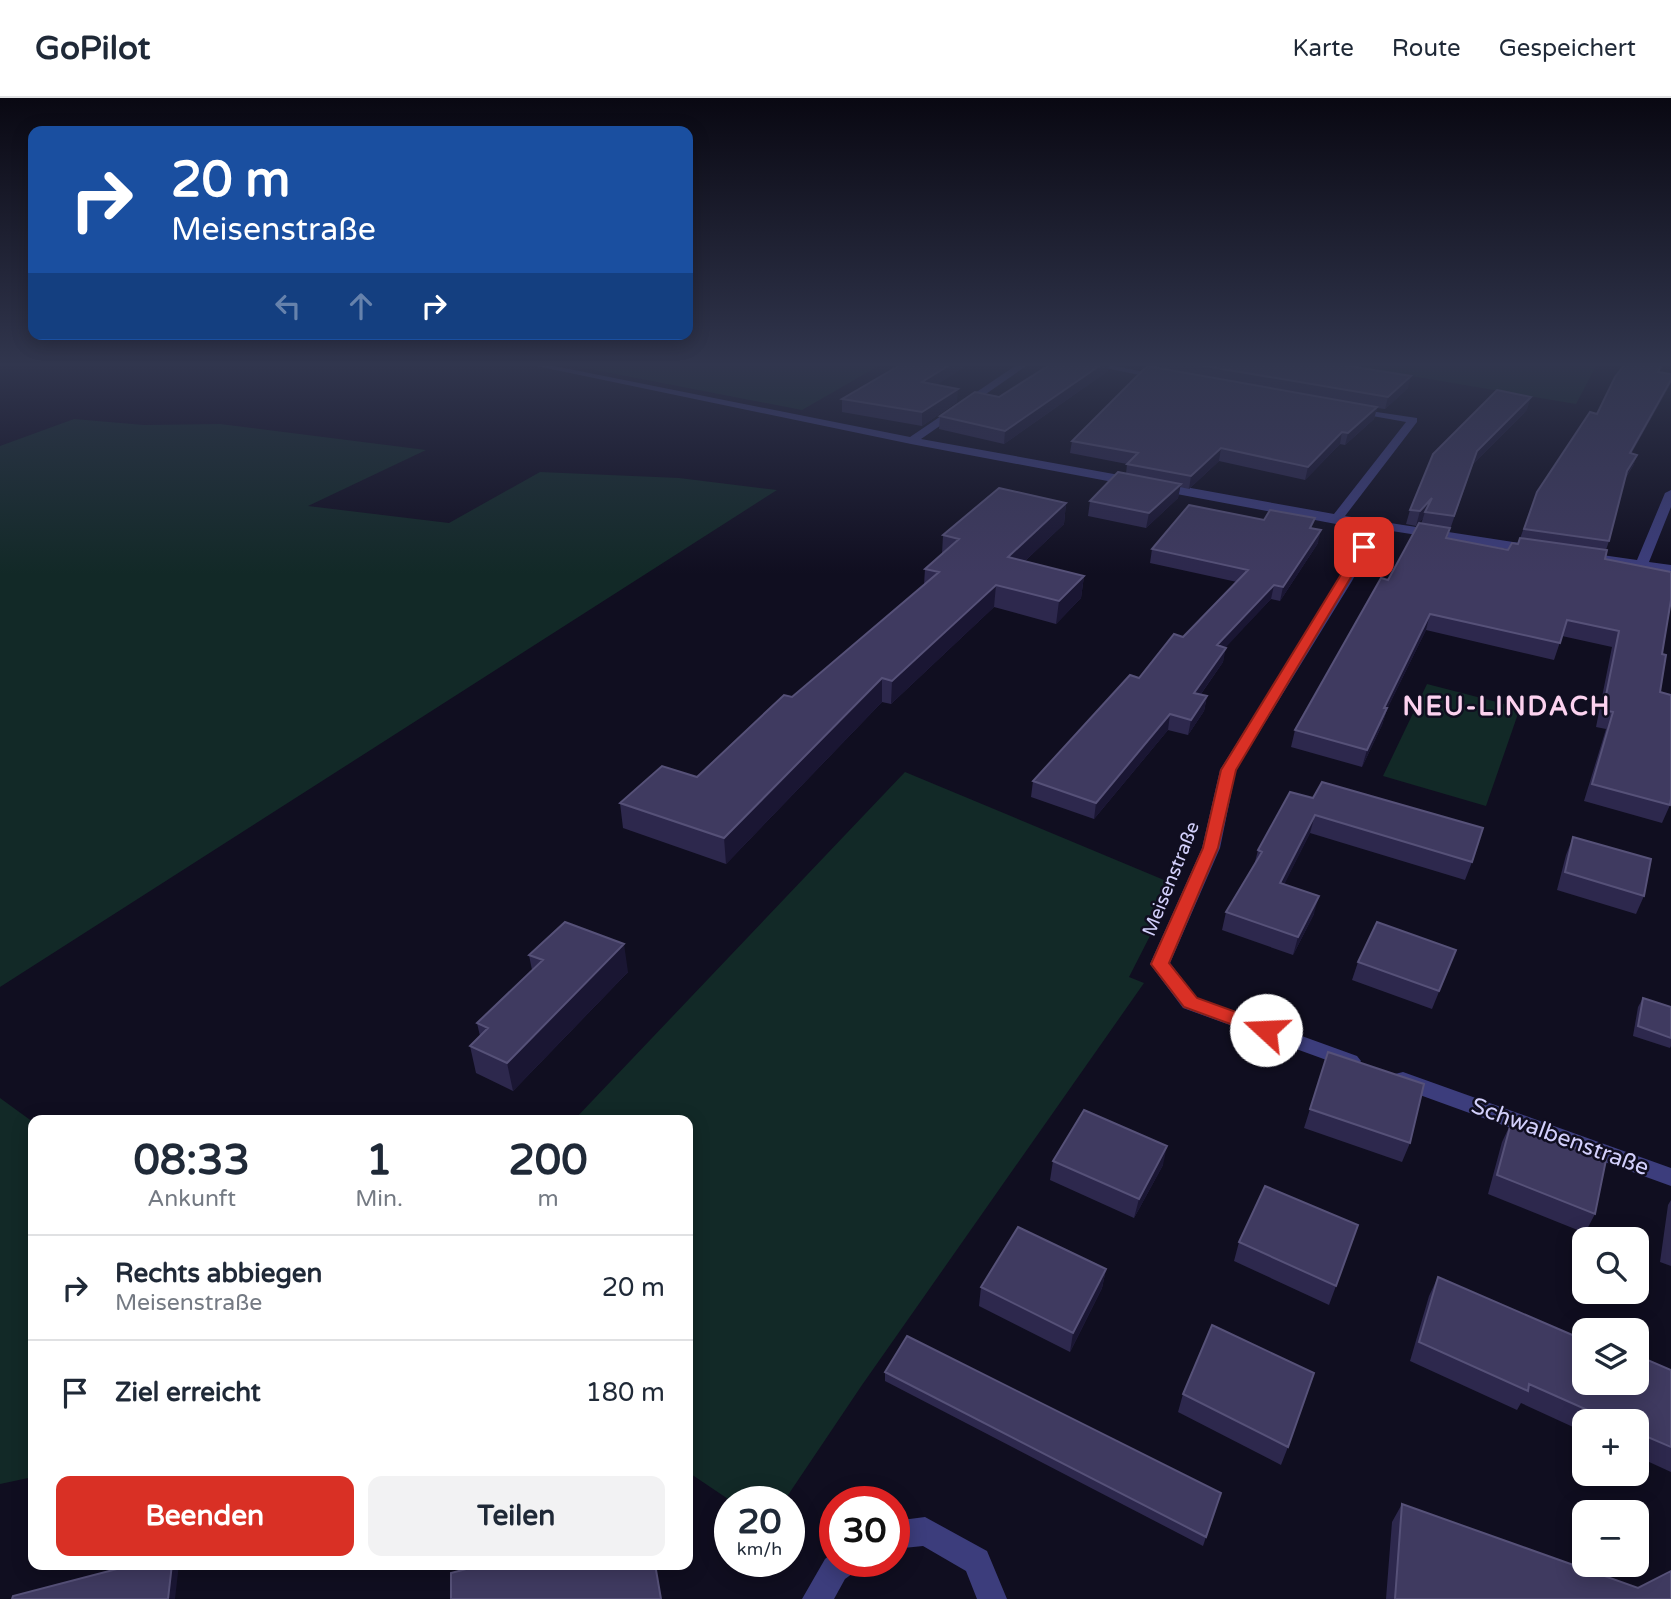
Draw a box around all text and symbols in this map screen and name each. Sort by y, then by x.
text: GoPilot [35,29,150,68]
text: Karte [1292,34,1354,63]
text: Route [1392,34,1461,63]
text: Gespeichert [1499,34,1636,63]
text: 20 m [171,151,290,210]
icon: right [56,154,147,245]
text: Meisenstraße [171,211,376,249]
icon: left [269,287,307,325]
icon: ahead [342,287,380,325]
icon: right [415,287,453,325]
pin [1334,517,1394,577]
icon: arrive [1345,528,1383,566]
district label: NEU-LINDACH [1403,691,1611,722]
street label: Meisenstraße [1138,819,1204,939]
position arrow [1229,993,1303,1067]
street label: Schwalbenstraße [1467,1092,1653,1182]
text: 08:33 [133,1135,250,1186]
text: 1 [366,1135,392,1186]
text: 200 [508,1135,588,1186]
text: Ankunft [147,1185,236,1213]
text: Min. [355,1185,403,1213]
text: m [537,1185,559,1213]
map controls [1572,1227,1649,1577]
button: search [1572,1227,1649,1304]
text: Rechts abbiegen [115,1258,322,1289]
icon: right [56,1269,94,1307]
text: 20 m [602,1272,665,1303]
text: Meisenstraße [115,1289,262,1317]
button: layers [1572,1318,1649,1395]
icon: arrive [56,1374,94,1412]
text: Ziel erreicht [115,1377,261,1408]
text: 180 m [585,1377,665,1408]
button: + [1572,1409,1649,1486]
button: Beenden [56,1476,354,1556]
button: Teilen [368,1476,665,1556]
speed limit sign: 30 [819,1486,910,1577]
button: − [1572,1500,1649,1577]
text: 20 [738,1501,781,1543]
text: km/h [737,1538,782,1560]

